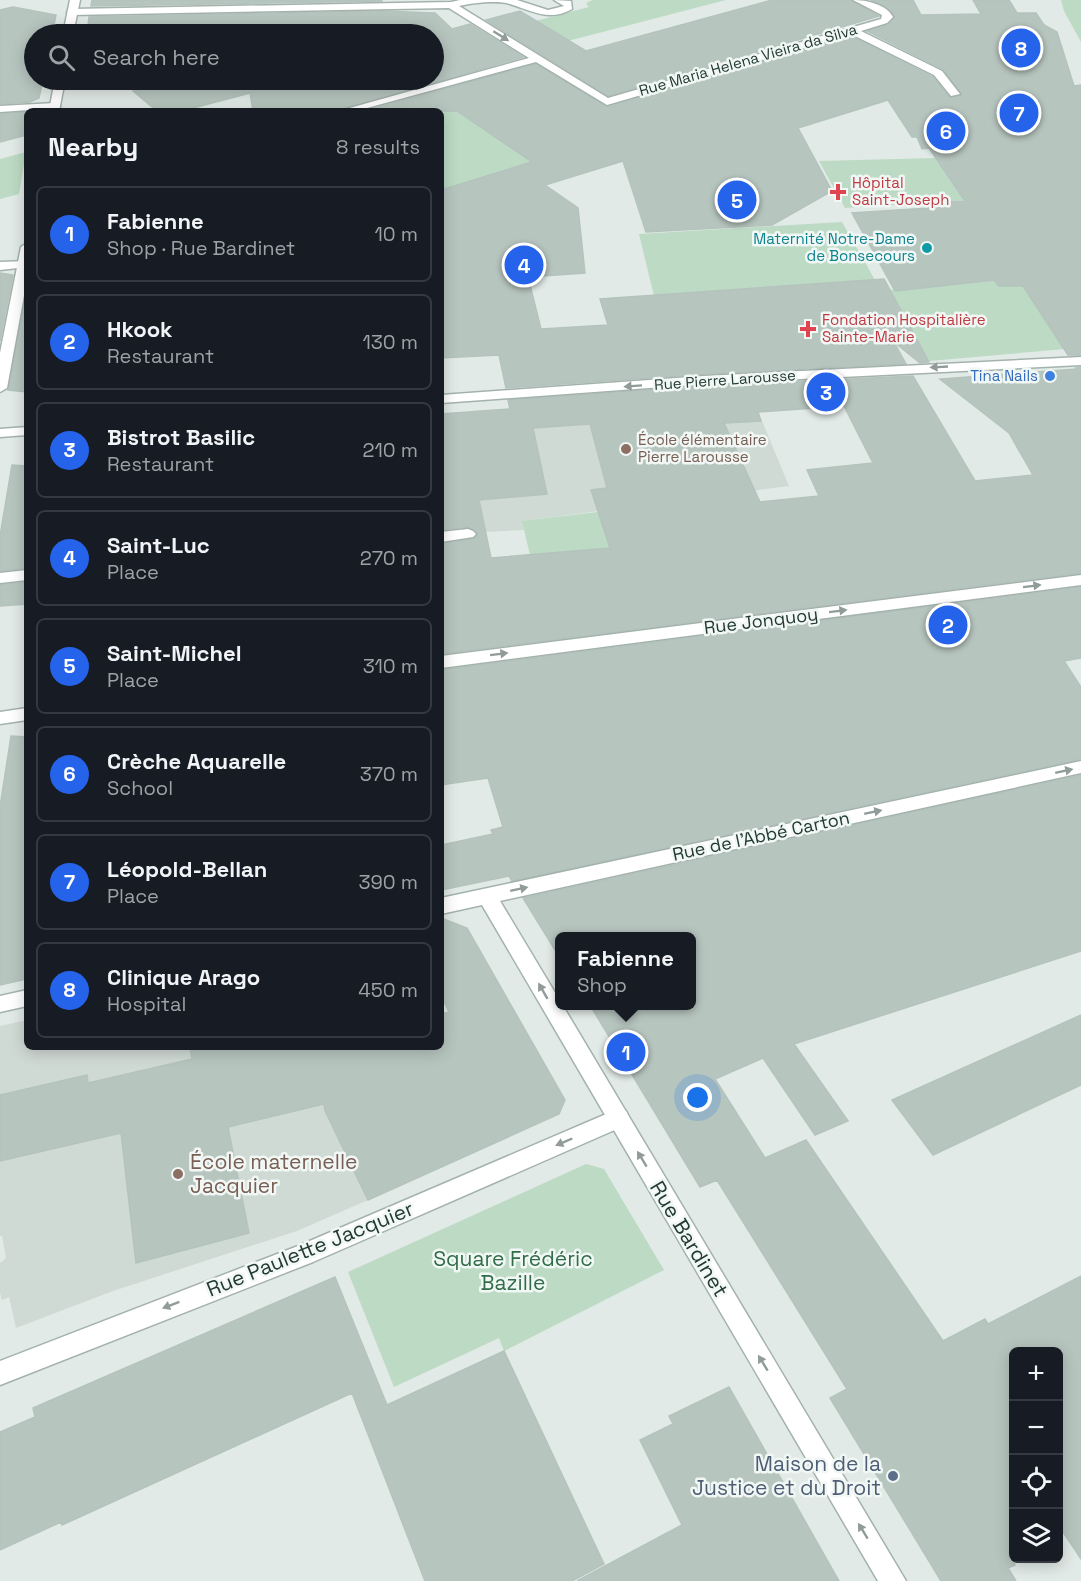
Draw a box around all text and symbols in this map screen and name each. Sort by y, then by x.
street label: Rue Maria Helena Vieira da Silva [637,19,860,100]
search box [24,24,444,90]
pin: 8 [1002,26,1040,70]
one-way arrow [492,31,509,42]
icon: search [45,41,78,74]
text: Search here [93,43,220,71]
pin: 7 [1000,90,1038,136]
pin: 6 [926,108,966,154]
text: Nearby [48,130,138,164]
text: 8 results [336,134,420,160]
place label: Hôpital Saint-Joseph [852,173,949,209]
pin: 5 [718,178,756,222]
marker: Hôpital Saint-Joseph [829,183,847,201]
text: Fabienne [107,207,204,235]
text: 1 [65,221,74,247]
text: 10 m [374,221,418,247]
place label: Maternité Notre-Dame de Bonsecours [753,229,915,265]
text: Shop · Rue Bardinet [107,235,295,261]
marker: Maternité Notre-Dame de Bonsecours [920,241,934,255]
pin: 4 [504,242,544,288]
place label: Fondation Hospitalière Sainte-Marie [822,310,986,346]
text: Hkook [107,315,173,343]
marker: Fondation Hospitalière Sainte-Marie [799,320,817,338]
text: 2 [64,329,75,355]
text: 130 m [362,329,418,355]
text: Restaurant [107,343,214,369]
one-way arrow [929,363,948,372]
street label: Rue Pierre Larousse [653,365,797,394]
place label: Tina Nails [970,366,1038,385]
marker: Tina Nails [1043,369,1057,383]
pin: 3 [806,370,846,414]
one-way arrow [623,381,642,390]
text: Bistrot Basilic [107,423,255,451]
place label: École élémentaire Pierre Larousse [638,430,767,466]
text: 3 [63,437,76,463]
text: 210 m [362,437,418,463]
marker: École élémentaire Pierre Larousse [619,442,633,456]
text: Restaurant [107,451,214,477]
text: Saint-Luc [107,531,210,559]
text: 4 [63,545,76,571]
text: 270 m [360,545,418,571]
text: Place [107,559,159,585]
one-way arrow [1022,582,1041,591]
street label: Rue Jonquoy [703,602,819,639]
pin: 2 [928,602,968,648]
one-way arrow [829,606,848,616]
text: Saint-Michel [107,639,242,667]
one-way arrow [490,650,509,659]
text: 5 [64,653,76,679]
text: 310 m [363,653,418,679]
text: Place [107,667,159,693]
text: Crèche Aquarelle [107,747,286,775]
text: 6 [63,761,76,787]
text: 370 m [360,761,418,787]
one-way arrow [1055,766,1074,775]
text: School [107,775,173,801]
street label: Rue de l'Abbé Carton [670,805,852,866]
one-way arrow [864,807,883,816]
text: Léopold-Bellan [107,855,267,883]
text: 7 [64,869,75,895]
text: 390 m [359,869,418,895]
text: Place [107,883,159,909]
one-way arrow [509,884,528,893]
popup [555,932,696,1010]
text: Fabienne [577,944,674,972]
text: Clinique Arago [107,963,260,991]
text: Shop [577,972,627,998]
text: 8 [64,977,76,1003]
text: 450 m [358,977,418,1003]
one-way arrow [538,983,548,1000]
text: Hospital [107,991,186,1017]
pin: 1 [606,1030,646,1074]
your location [683,1083,712,1112]
one-way arrow [555,1137,573,1147]
place label: École maternelle Jacquier [190,1148,357,1199]
one-way arrow [637,1151,648,1167]
marker: École maternelle Jacquier [171,1167,185,1181]
street label: Rue Bardinet [644,1176,735,1302]
street label: Rue Paulette Jacquier [202,1195,417,1302]
park label: Square Frédéric Bazille [433,1245,593,1296]
one-way arrow [162,1301,180,1311]
map controls [1009,1347,1063,1563]
button: + [1009,1347,1063,1401]
one-way arrow [758,1355,769,1371]
button: − [1009,1401,1063,1455]
place label: Maison de la Justice et du Droit [692,1450,881,1501]
button: locate [1009,1455,1063,1509]
marker: Maison de la Justice et du Droit [886,1469,900,1483]
button: layers [1009,1509,1063,1563]
one-way arrow [858,1522,868,1539]

